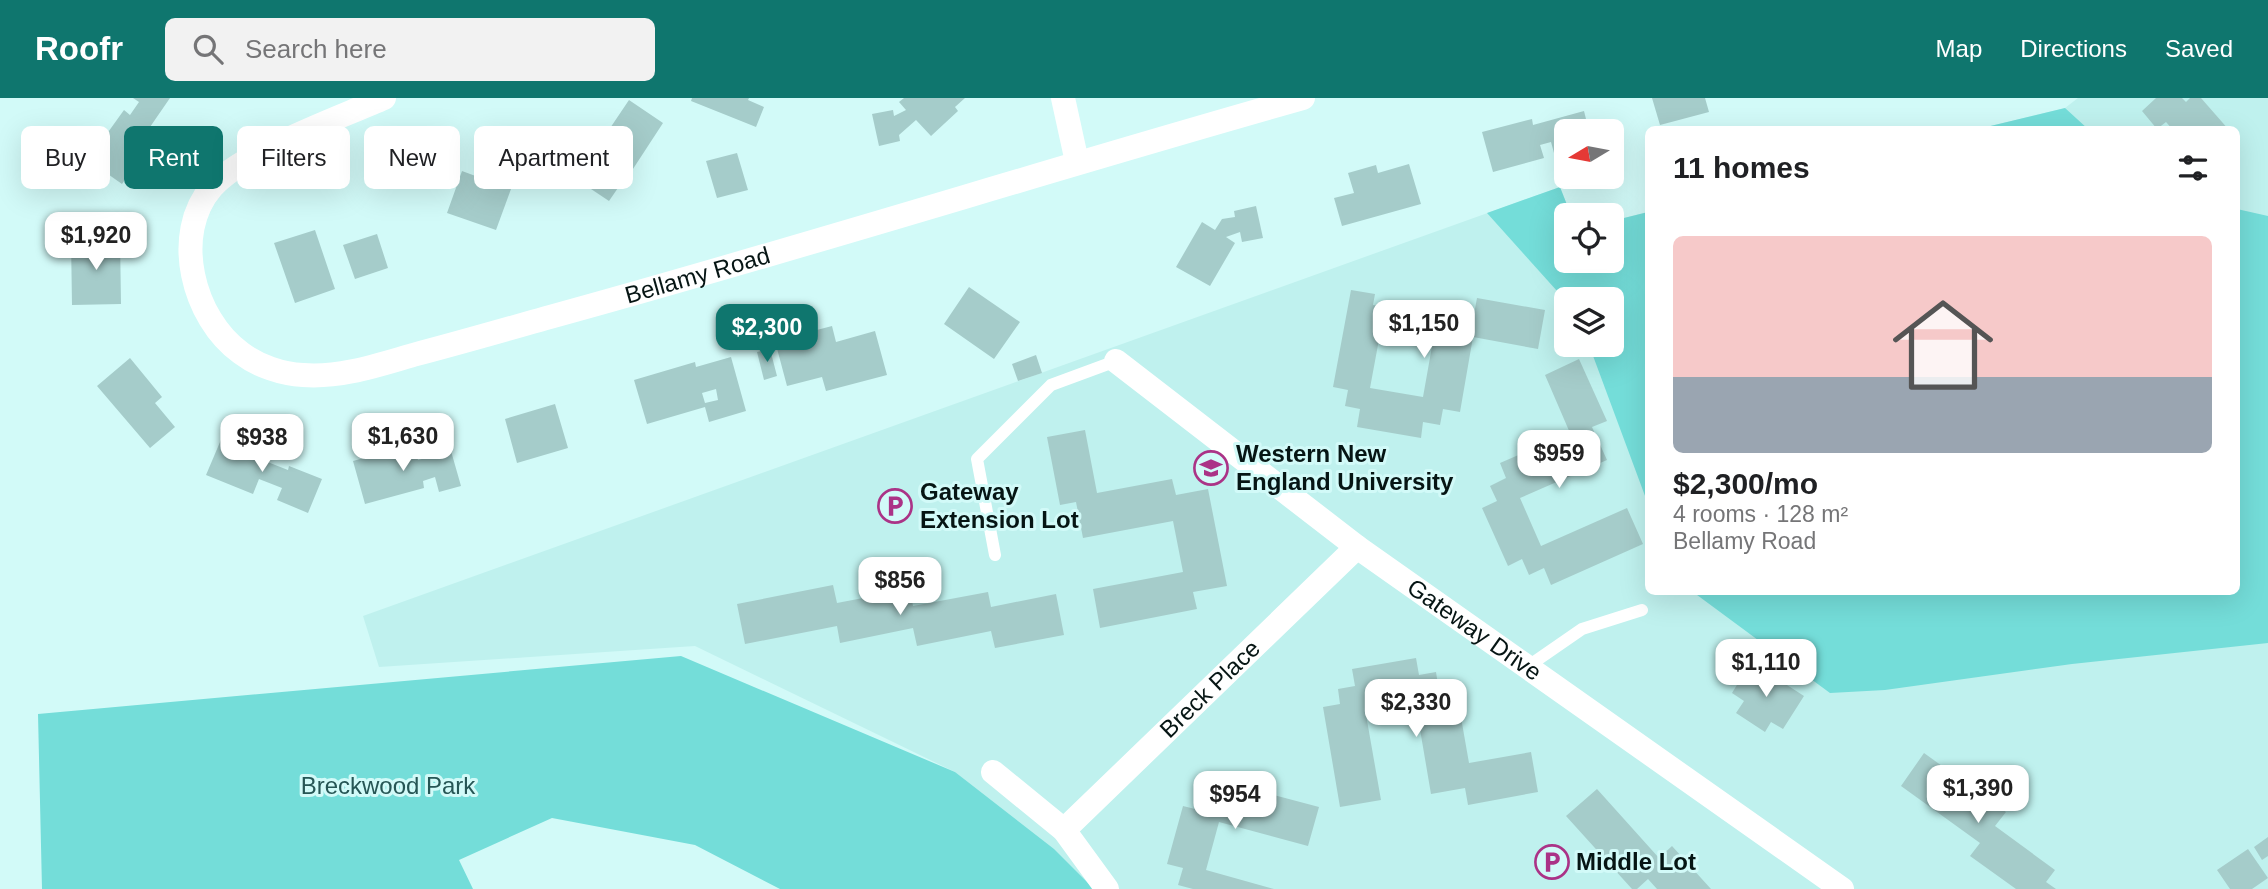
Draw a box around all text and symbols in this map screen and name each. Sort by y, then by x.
search box [165,18,655,81]
text: Roofr [35,30,123,67]
icon: search [189,30,227,68]
text: Search here [245,34,387,64]
text: Map [1936,35,1982,62]
text: Directions [2020,35,2127,62]
text: Saved [2165,35,2233,62]
north arrow [1554,119,1624,189]
map controls [1554,119,1624,357]
chip: Buy [21,126,110,189]
chip: Rent [124,126,223,189]
chip: Filters [237,126,350,189]
chip: New [364,126,460,189]
chip: Apartment [474,126,633,189]
icon: filters [2174,149,2212,187]
text: 11 homes [1673,151,1810,184]
button: locate [1554,203,1624,273]
pin: $1,920 [39,212,153,272]
text: $1,920 [61,222,131,248]
street label: Bellamy Road [622,241,773,309]
icon: home [1880,282,2006,408]
button: layers [1554,287,1624,357]
pin: $1,150 [1367,300,1481,360]
pin: $2,300 [710,304,824,364]
text: $1,150 [1389,310,1459,336]
text: $2,300 [732,314,802,340]
pin: $938 [221,414,303,474]
pin: $1,630 [346,414,460,473]
text: $1,630 [368,423,438,449]
text: $938 [236,424,288,450]
pin: $959 [1518,430,1600,490]
place label: Western New England University [1236,440,1454,495]
text: $959 [1533,440,1585,466]
school or university icon: Western New England University [1192,449,1230,487]
text: $2,300/mo [1673,467,1818,500]
place label: Gateway Extension Lot [920,478,1079,533]
parking icon: Gateway Extension Lot [876,487,914,525]
text: 4 rooms · 128 m² [1673,501,1848,527]
text: Bellamy Road [1673,528,1816,554]
pin: $856 [859,558,941,617]
text: $856 [874,567,926,593]
street label: Gateway Drive [1402,573,1547,686]
street label: Breck Place [1154,634,1265,743]
pin: $1,110 [1709,640,1823,699]
text: $1,110 [1731,649,1801,675]
pin: $2,330 [1359,680,1473,739]
text: $2,330 [1381,689,1451,715]
pin: $1,390 [1921,766,2035,825]
park label: Breckwood Park [301,772,476,799]
pin: $954 [1194,772,1276,831]
text: $1,390 [1943,775,2013,801]
text: $954 [1209,781,1261,807]
parking icon: Middle Lot [1533,843,1571,881]
place label: Middle Lot [1576,848,1696,875]

